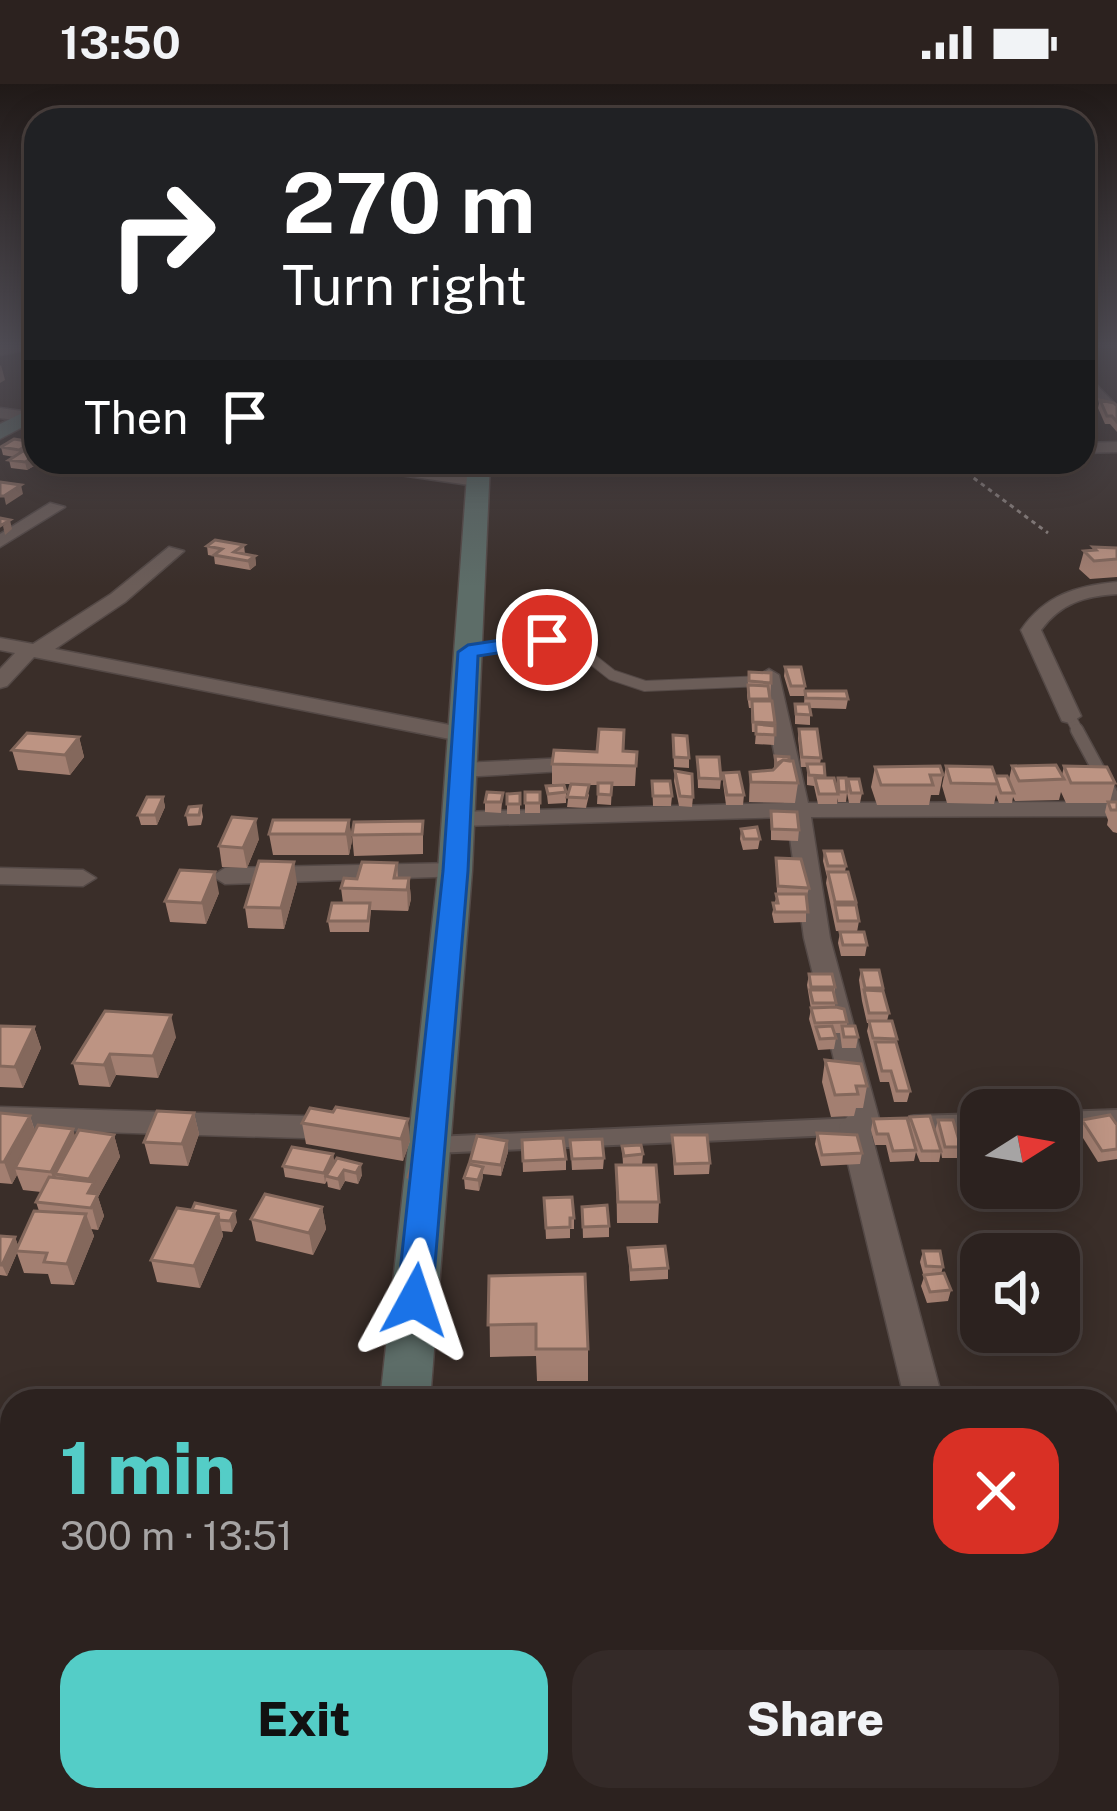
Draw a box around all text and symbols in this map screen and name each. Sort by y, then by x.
text: 13:50 [60,16,181,69]
text: 270 m [282,153,535,252]
icon: right [84,156,240,312]
text: Turn right [282,254,527,317]
icon: arrive [212,384,278,450]
text: Then [84,391,188,444]
pin [496,589,598,691]
icon: arrive [514,607,580,673]
north arrow [960,1089,1080,1209]
map controls [960,1089,1080,1353]
button: sound [960,1233,1080,1353]
position arrow [352,1237,478,1363]
text: 1 min [60,1426,236,1510]
button: close [933,1428,1059,1554]
text: 300 m · 13:51 [60,1513,293,1559]
button: Exit [60,1650,548,1788]
button: Share [572,1650,1059,1788]

